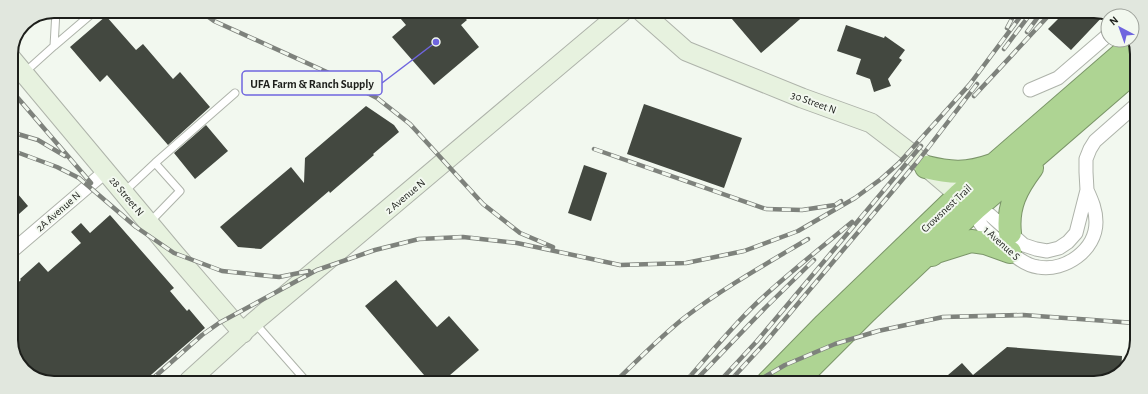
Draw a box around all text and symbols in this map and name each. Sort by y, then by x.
north arrow [1100,8,1140,48]
text: N [1107,14,1120,27]
callout: UFA Farm & Ranch Supply [242,71,382,95]
text: UFA Farm & Ranch Supply [250,78,374,91]
street label: 30 Street N [790,89,838,116]
street label: 28 Street N [107,175,146,218]
street label: 2 Avenue N [383,177,427,216]
street label: Crowsnest Trail [919,182,974,234]
street label: 2A Avenue N [34,189,83,233]
street label: 1 Avenue S [981,224,1022,262]

